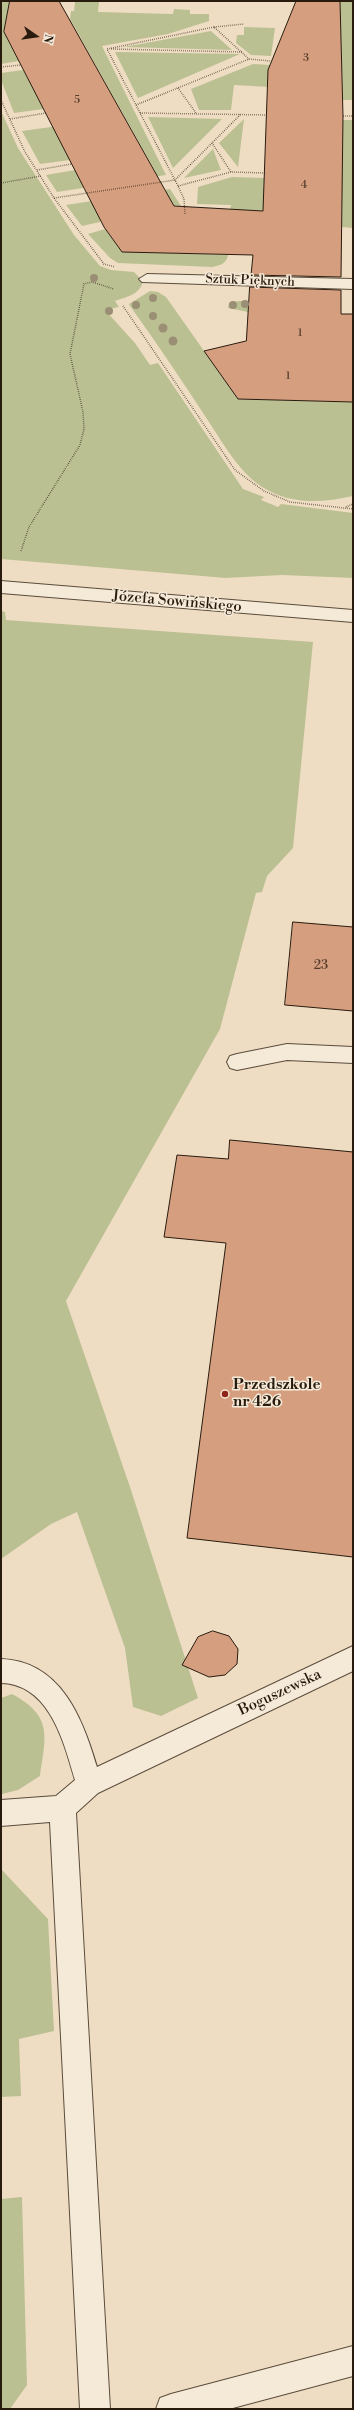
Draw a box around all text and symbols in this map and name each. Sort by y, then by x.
north arrow [16,16,56,56]
text: N [40,33,55,45]
house number: 3 [303,51,309,65]
house number: 5 [74,93,80,107]
house number: 4 [301,178,307,192]
street label: Sztuk Pięknych [205,272,295,290]
house number: 1 [298,326,302,340]
house number: 1 [286,369,290,383]
street label: Józefa Sowińskiego [112,587,242,617]
house number: 23 [314,958,328,974]
place label: Przedszkole nr 426 [233,1376,320,1411]
marker: Przedszkole nr 426 [220,1389,230,1399]
street label: Boguszewska [236,1666,324,1720]

